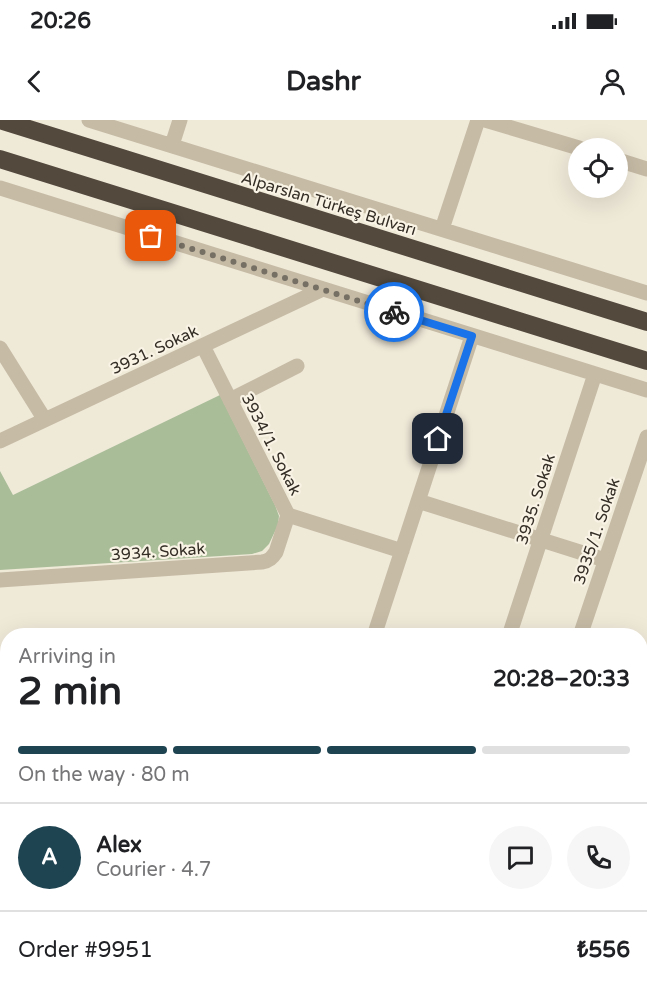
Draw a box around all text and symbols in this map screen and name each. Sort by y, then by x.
text: 20:26 [30,8,91,34]
icon: back [18,65,51,98]
text: Dashr [286,65,361,98]
icon: person [596,65,629,98]
map controls [568,138,628,198]
button: locate [568,138,628,198]
street label: Alparslan Türkeş Bulvarı [239,168,419,240]
pin [125,210,176,261]
icon: bag [134,219,167,252]
courier [364,282,424,342]
icon: bike [378,296,411,329]
street label: 3931. Sokak [107,321,202,379]
street label: 3934/1. Sokak [237,390,305,499]
pin [412,413,463,464]
icon: home [421,422,454,455]
street label: 3935. Sokak [512,451,560,547]
street label: 3935/1. Sokak [569,475,625,587]
street label: 3934. Sokak [110,539,206,565]
text: Arriving in [18,645,116,669]
text: 20:28–20:33 [493,666,630,692]
text: 2 min [18,668,122,715]
text: On the way · 80 m [18,763,190,787]
button: chat [489,826,552,889]
button: phone [567,826,630,889]
text: Alex [96,832,142,858]
text: A [41,844,58,870]
text: Courier · 4.7 [96,858,211,882]
text: Order #9951 [18,937,153,963]
text: ₺556 [577,937,630,963]

